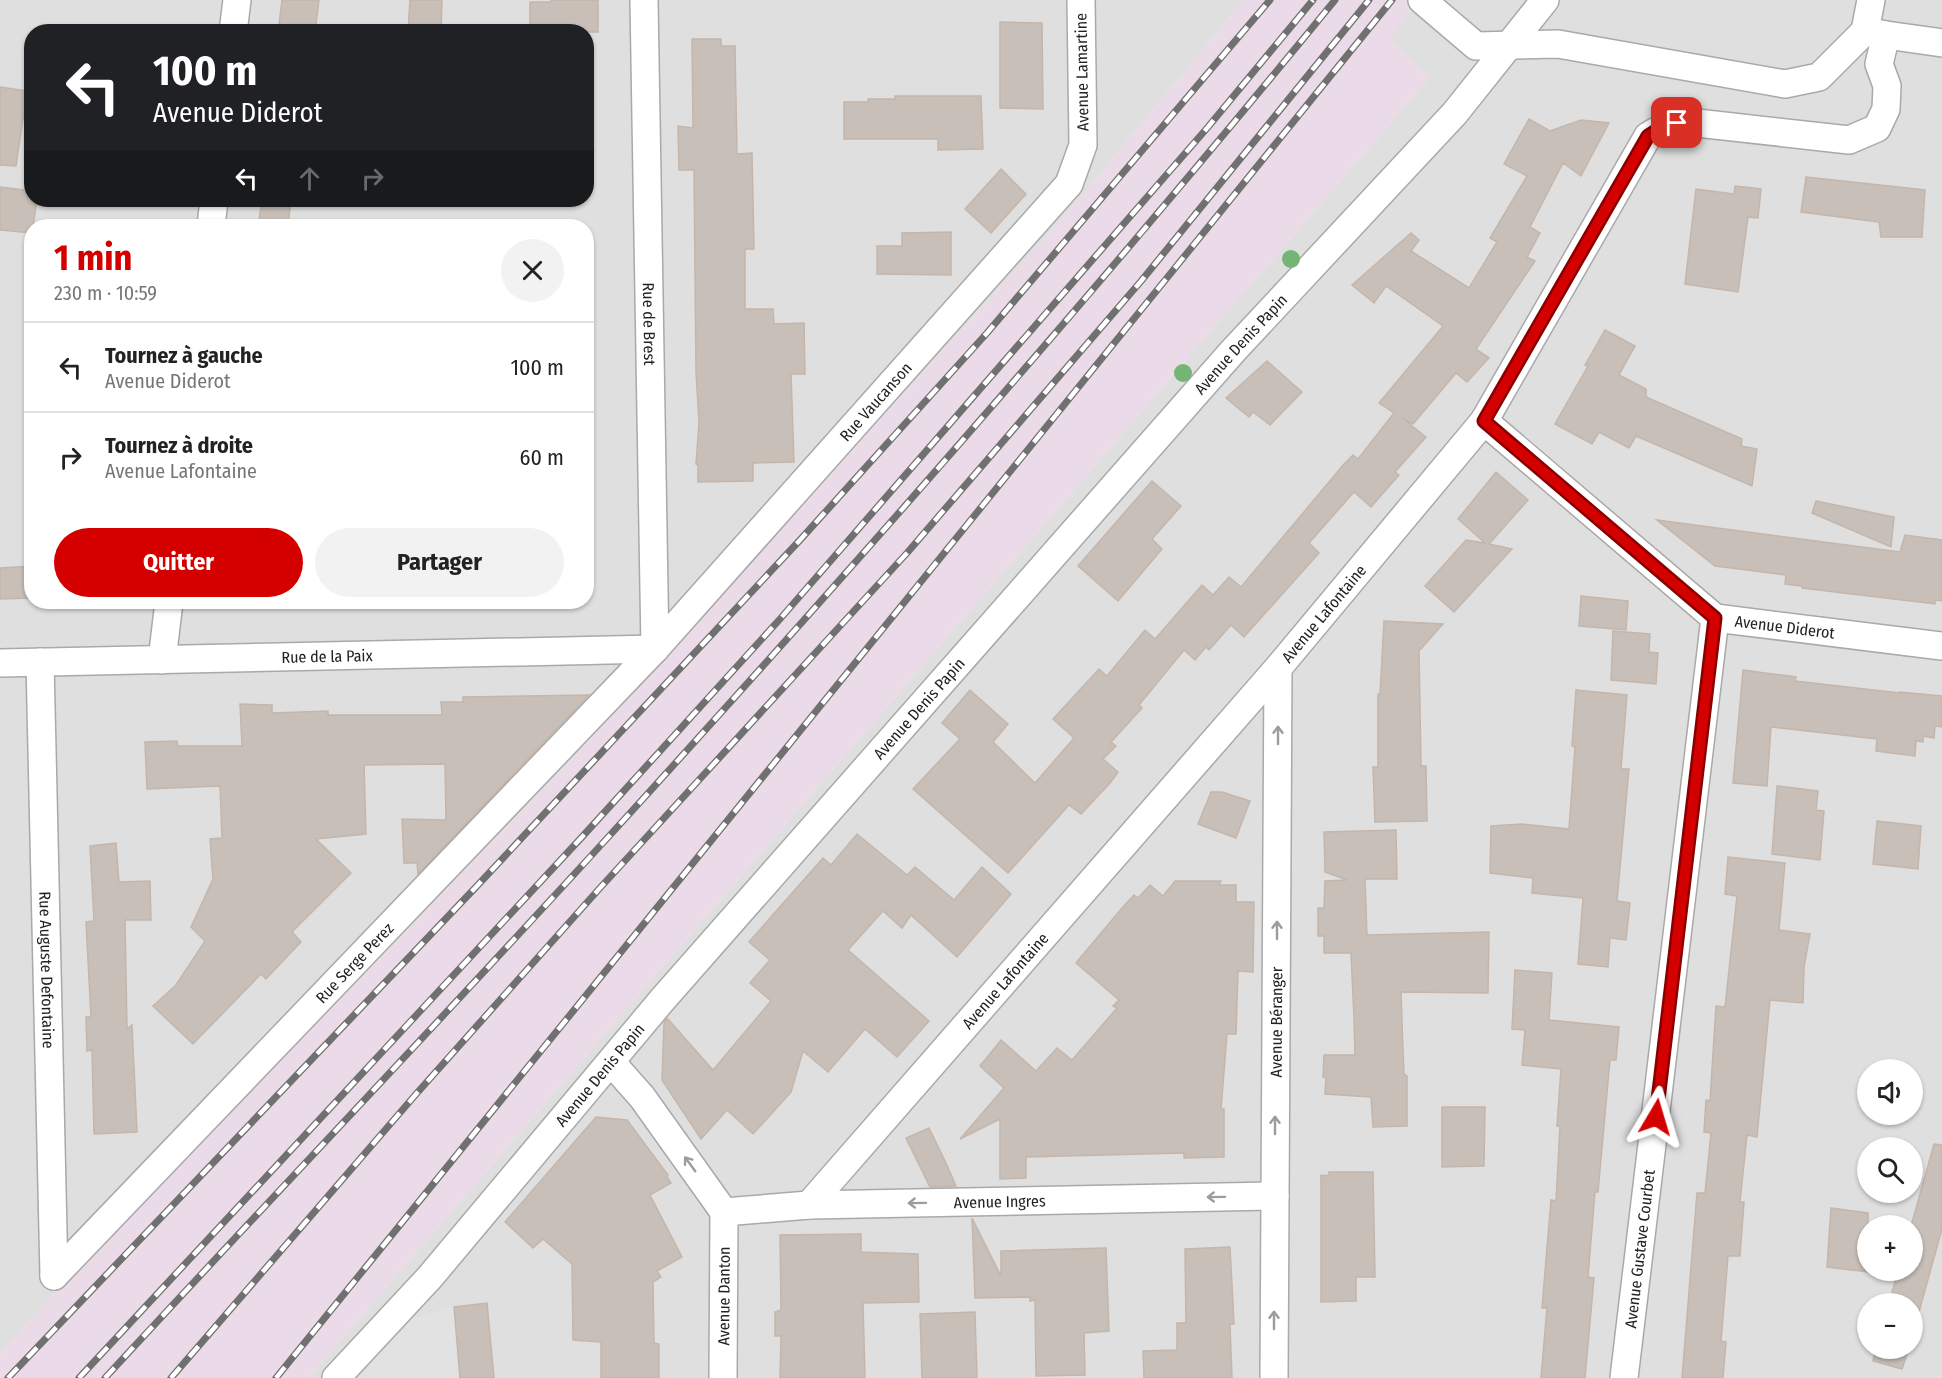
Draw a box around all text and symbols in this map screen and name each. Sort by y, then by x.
street label: Avenue Lamartine [1071,13,1093,131]
text: 100 m [153,46,257,96]
icon: left [54,48,132,126]
text: Avenue Diderot [153,97,322,129]
pin [1651,97,1702,148]
icon: arrive [1660,106,1693,139]
icon: left [230,162,263,195]
icon: ahead [293,162,326,195]
icon: right [356,162,389,195]
text: 1 min [54,236,132,280]
button: close [501,239,564,302]
text: 230 m · 10:59 [54,281,157,305]
street label: Rue de Brest [639,282,660,366]
street label: Avenue Denis Papin [1190,290,1291,398]
text: Tournez à gauche [105,342,263,369]
icon: left [54,351,87,384]
text: 100 m [510,354,564,381]
street label: Rue Vaucanson [835,358,915,445]
text: Avenue Diderot [105,369,231,393]
text: Tournez à droite [105,432,253,459]
icon: right [54,441,87,474]
text: 60 m [520,444,564,471]
text: Avenue Lafontaine [105,459,257,483]
button: Quitter [54,528,303,597]
button: Partager [315,528,564,597]
street label: Avenue Lafontaine [1277,561,1370,666]
street label: Avenue Diderot [1734,611,1837,642]
street label: Rue de la Paix [281,646,373,666]
street label: Avenue Denis Papin [869,654,968,763]
one-way arrow [1272,725,1284,745]
street label: Rue Auguste Defontaine [36,891,58,1049]
street label: Rue Serge Perez [311,919,397,1007]
one-way arrow [1271,920,1283,940]
street label: Avenue Lafontaine [958,928,1052,1033]
street label: Avenue Béranger [1266,966,1286,1077]
street label: Avenue Denis Papin [551,1019,648,1130]
map controls [1857,1059,1923,1359]
button: sound [1857,1059,1923,1125]
position arrow [1624,1085,1688,1149]
one-way arrow [1269,1115,1281,1135]
button: search [1857,1137,1923,1203]
one-way arrow [684,1157,697,1173]
street label: Avenue Gustave Courbet [1621,1168,1658,1329]
street label: Avenue Ingres [954,1191,1046,1212]
one-way arrow [1207,1192,1227,1203]
one-way arrow [907,1197,927,1209]
button: + [1857,1215,1923,1281]
street label: Avenue Danton [714,1246,733,1346]
button: − [1857,1293,1923,1359]
one-way arrow [1268,1310,1280,1330]

